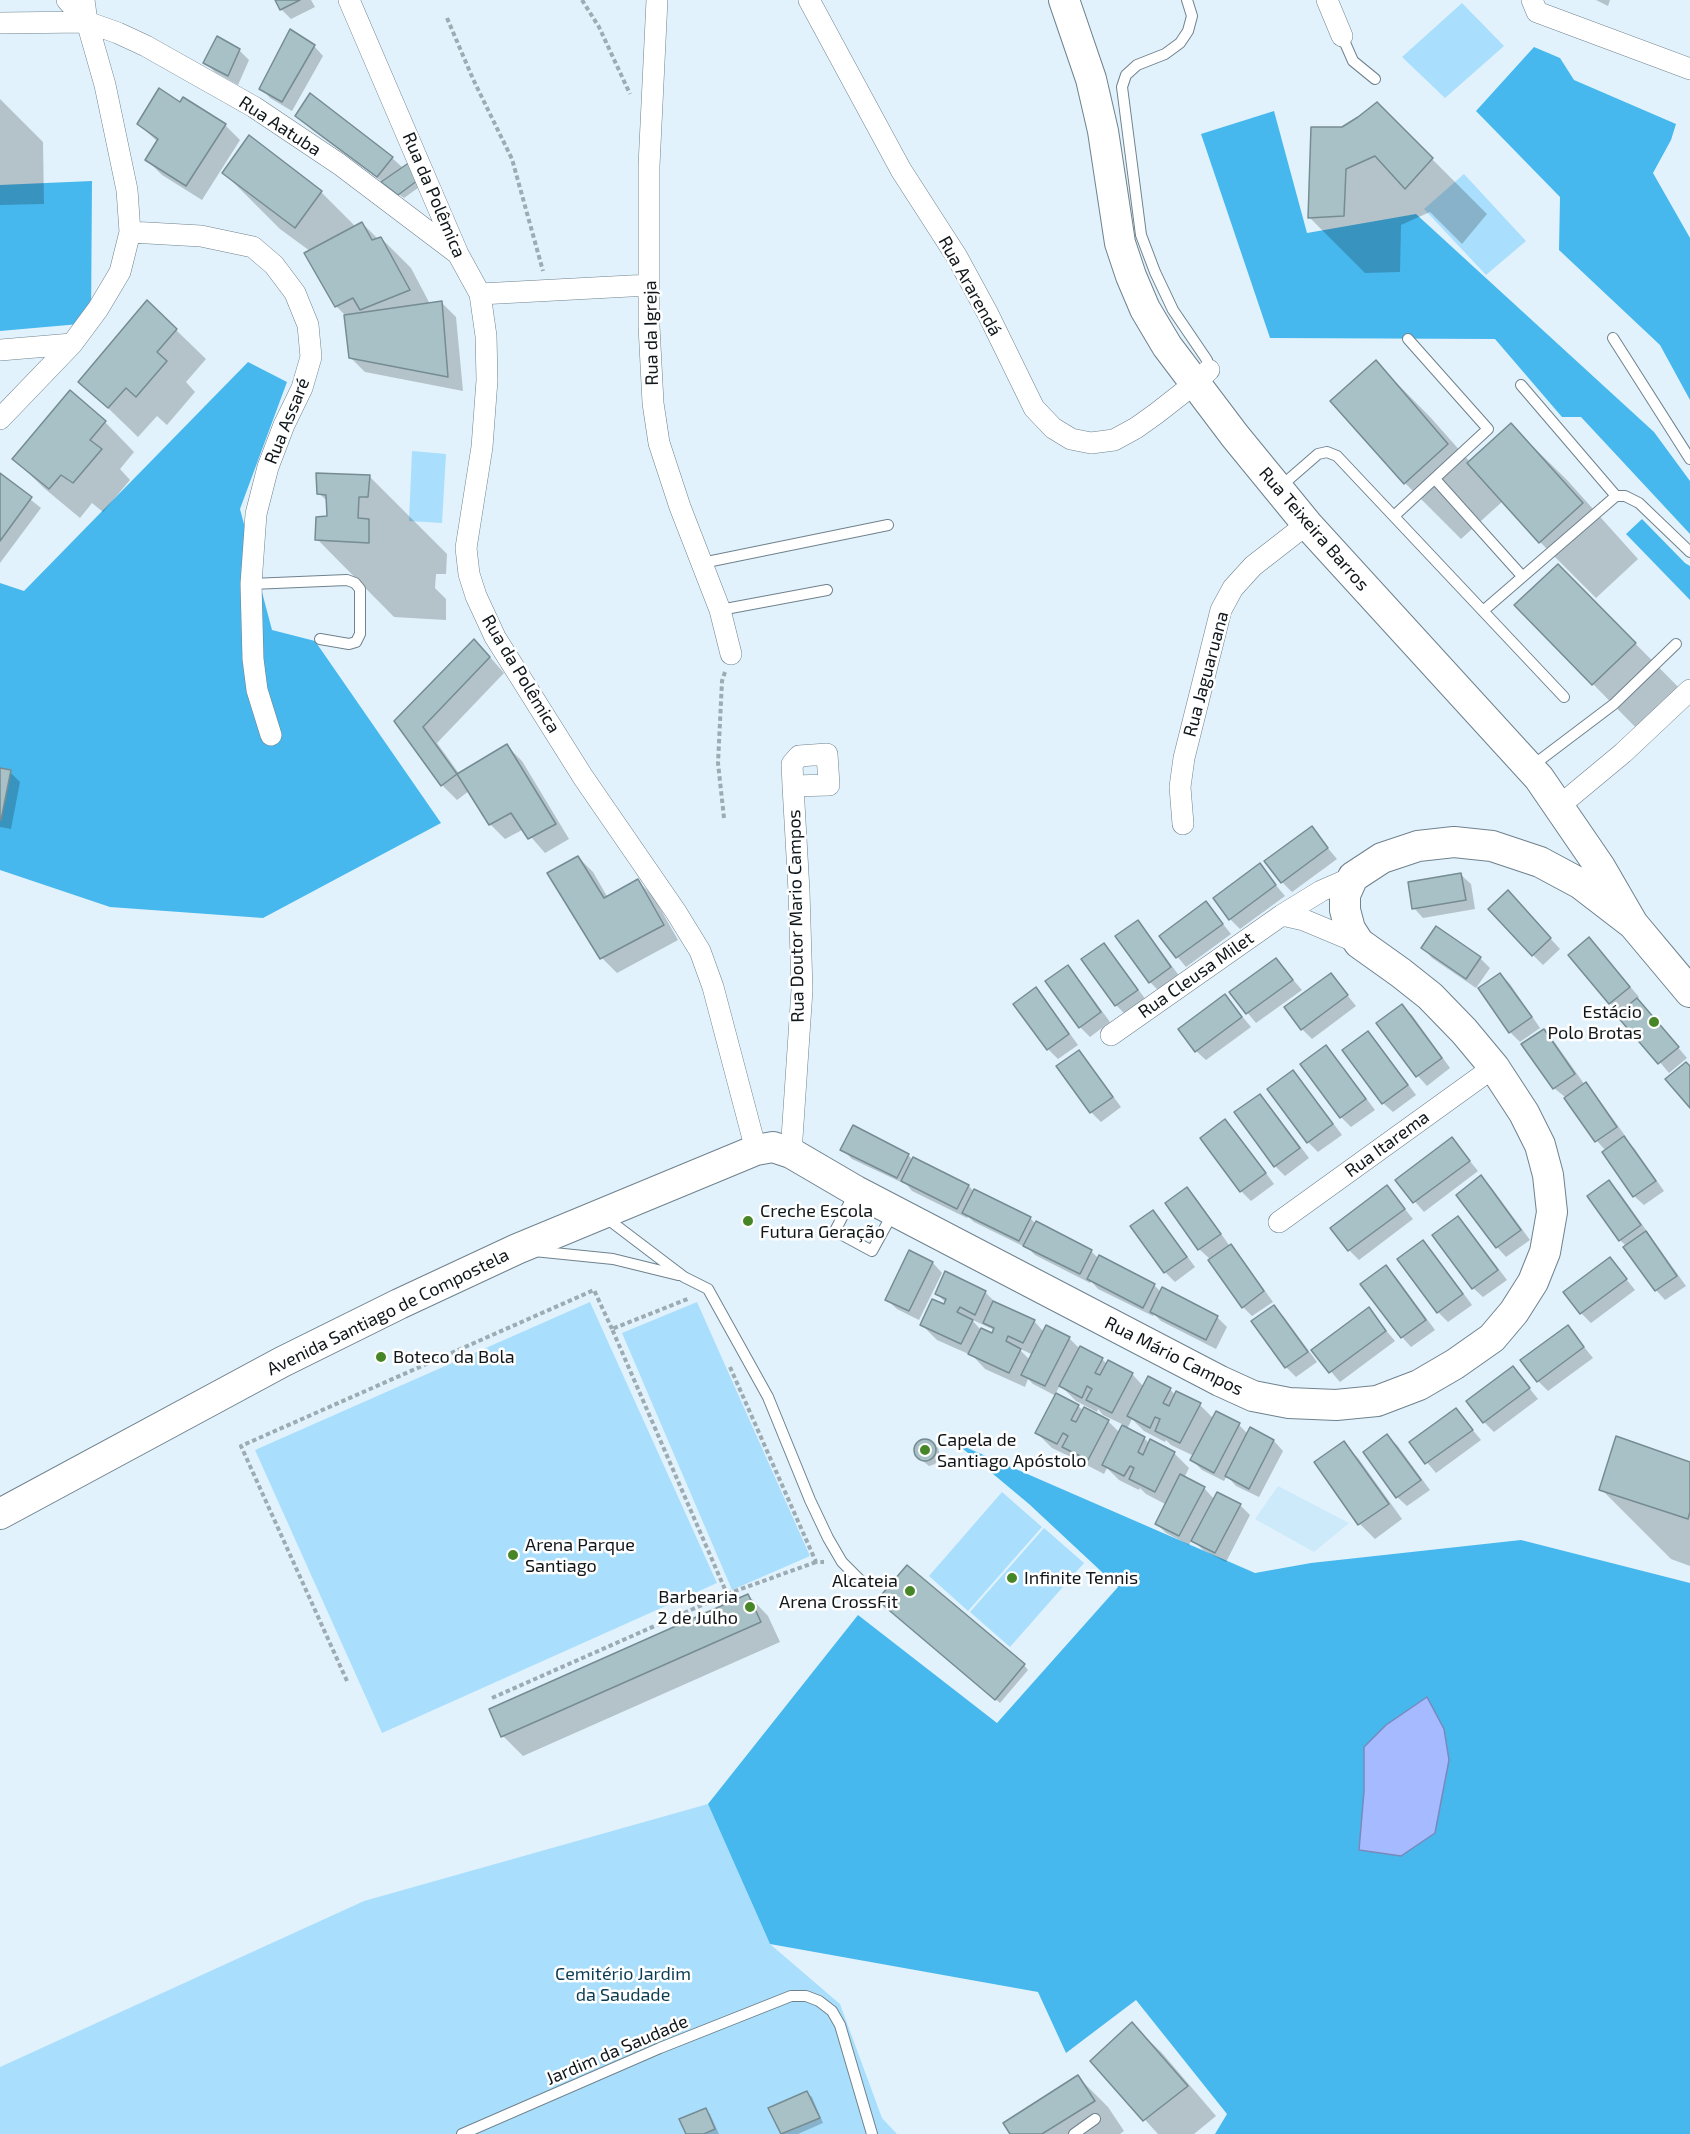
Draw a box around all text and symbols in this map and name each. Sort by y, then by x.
street label: Rua Aatuba [235,91,325,161]
street label: Rua da Polêmica [398,129,470,261]
street label: Rua Ararendá [934,232,1006,340]
street label: Rua da Igreja [639,280,663,386]
street label: Rua Assaré [260,375,314,467]
street label: Rua Teixeira Barros [1254,463,1374,595]
street label: Rua Jaguaruana [1179,609,1233,739]
street label: Rua da Polêmica [477,611,565,737]
street label: Rua Doutor Mario Campos [783,809,809,1023]
street label: Rua Cleusa Milet [1134,927,1258,1023]
place label: Estácio Polo Brotas [1547,1001,1642,1044]
marker: Estácio Polo Brotas [1647,1015,1661,1029]
street label: Rua Itarema [1341,1106,1433,1182]
place label: Creche Escola Futura Geração [760,1200,885,1242]
marker: Creche Escola Futura Geração [741,1214,755,1228]
street label: Avenida Santiago de Compostela [263,1244,513,1380]
street label: Rua Mário Campos [1101,1312,1247,1400]
place label: Boteco da Bola [393,1346,515,1368]
marker: Boteco da Bola [374,1350,388,1364]
place label: Capela de Santiago Apóstolo [937,1429,1087,1472]
marker: Capela de Santiago Apóstolo [918,1443,932,1457]
place label: Arena Parque Santiago [525,1534,635,1576]
marker: Arena Parque Santiago [506,1548,520,1562]
place label: Infinite Tennis [1024,1567,1138,1589]
place label: Alcateia Arena CrossFit [779,1570,898,1612]
marker: Infinite Tennis [1005,1571,1019,1585]
marker: Alcateia Arena CrossFit [903,1584,917,1598]
place label: Barbearia 2 de Julho [657,1586,738,1628]
marker: Barbearia 2 de Julho [743,1600,757,1614]
park label: Cemitério Jardim da Saudade [555,1963,691,2006]
street label: Jardim da Saudade [543,2010,691,2090]

